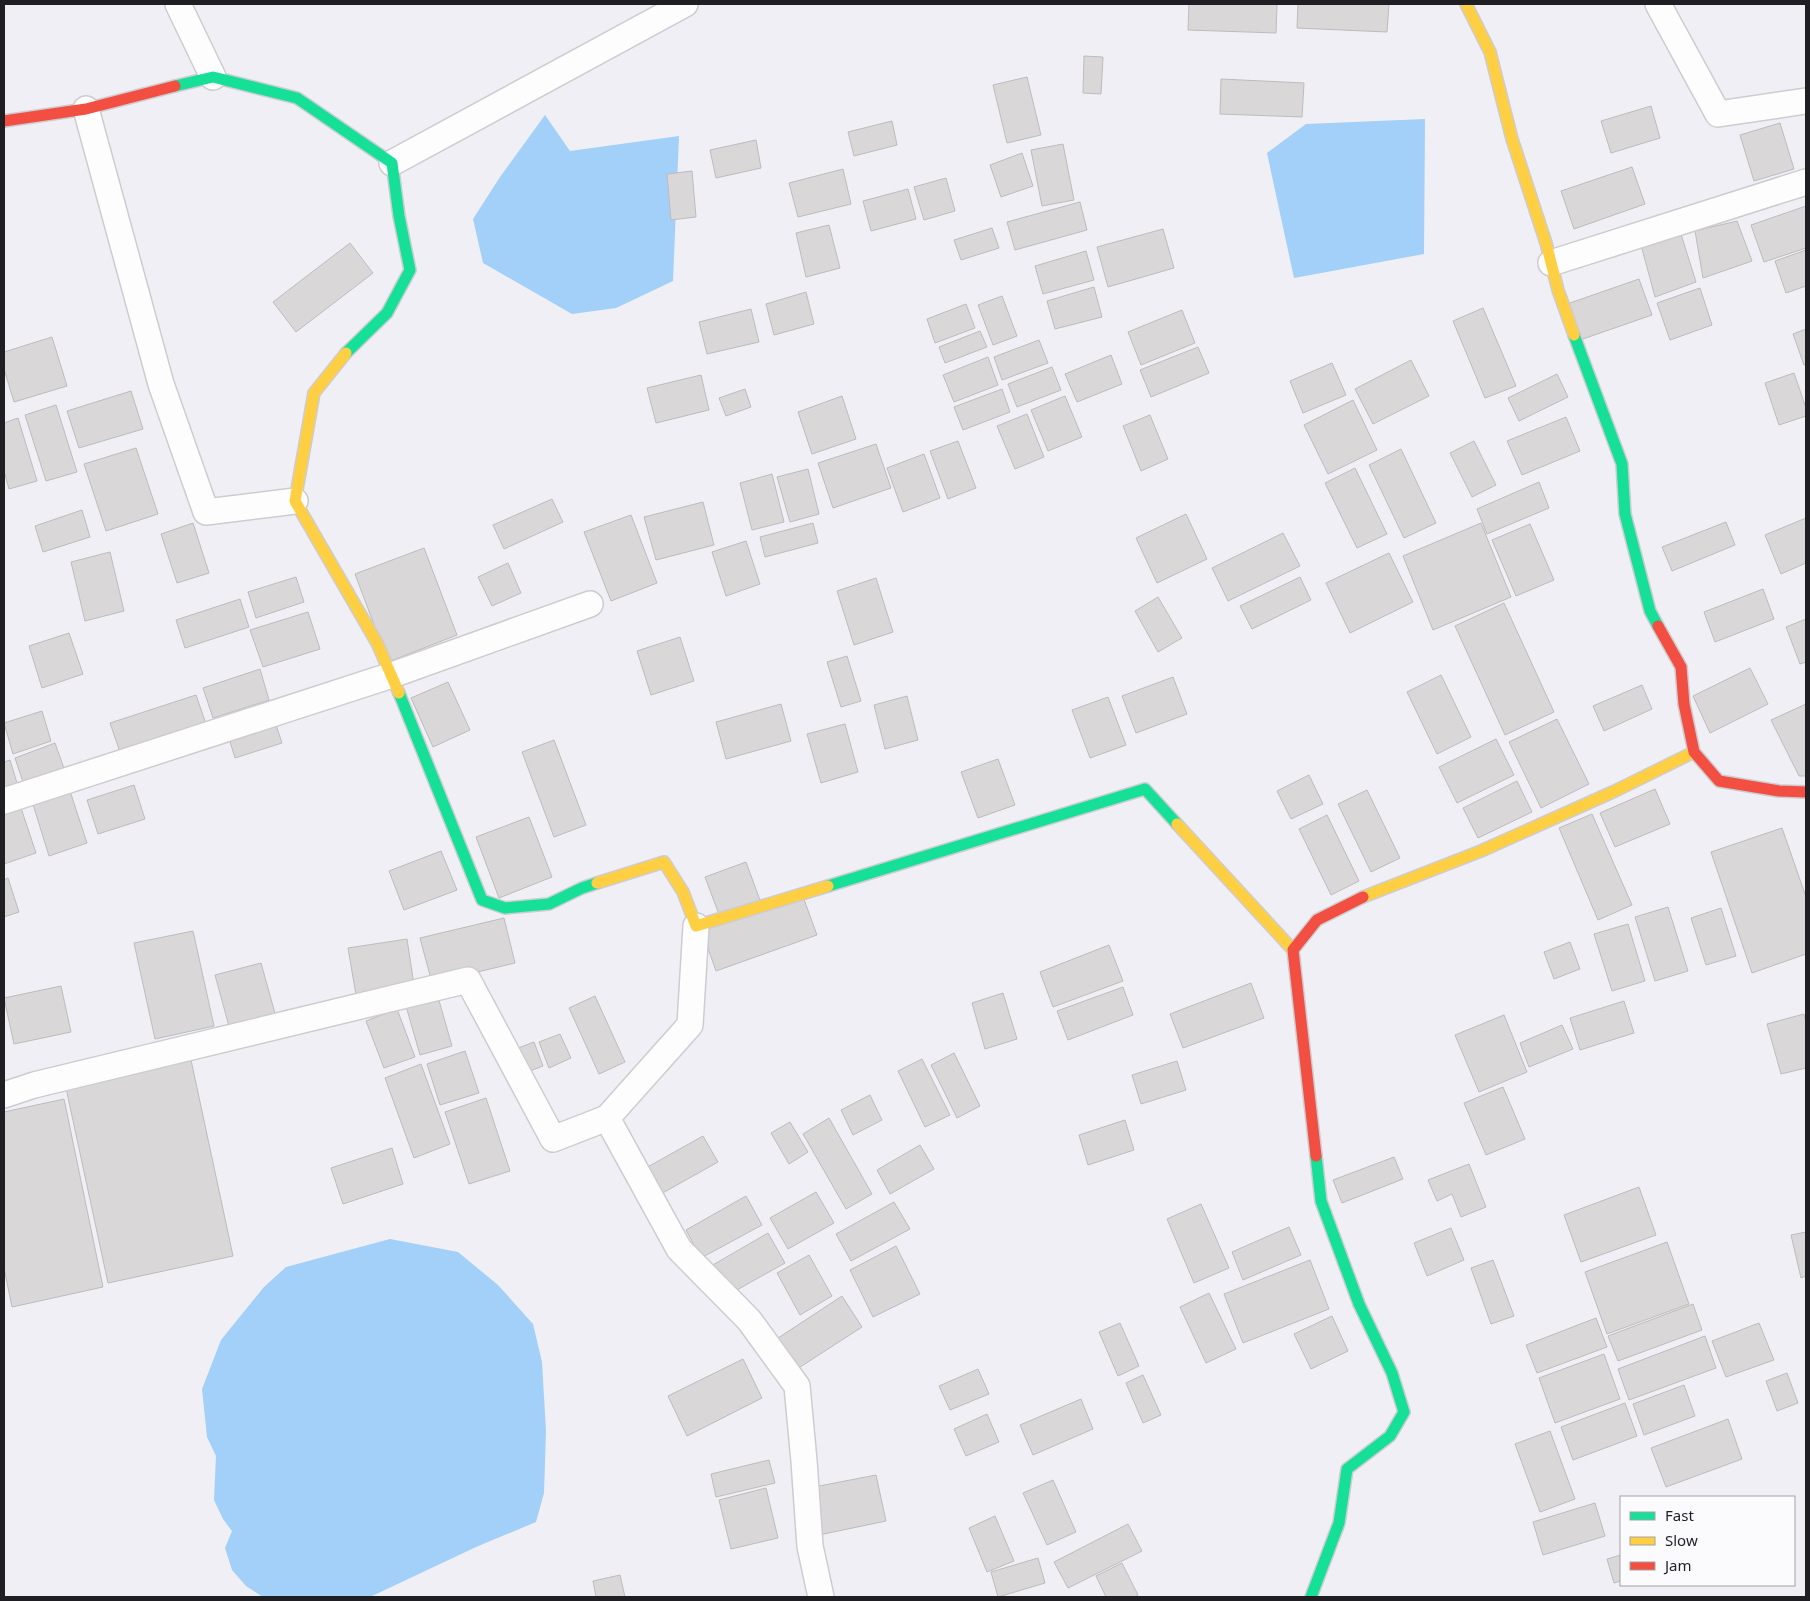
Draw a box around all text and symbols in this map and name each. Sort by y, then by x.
legend [1620,1496,1795,1586]
text: Fast [1665,1505,1694,1525]
text: Slow [1665,1530,1698,1550]
text: Jam [1663,1555,1692,1575]

